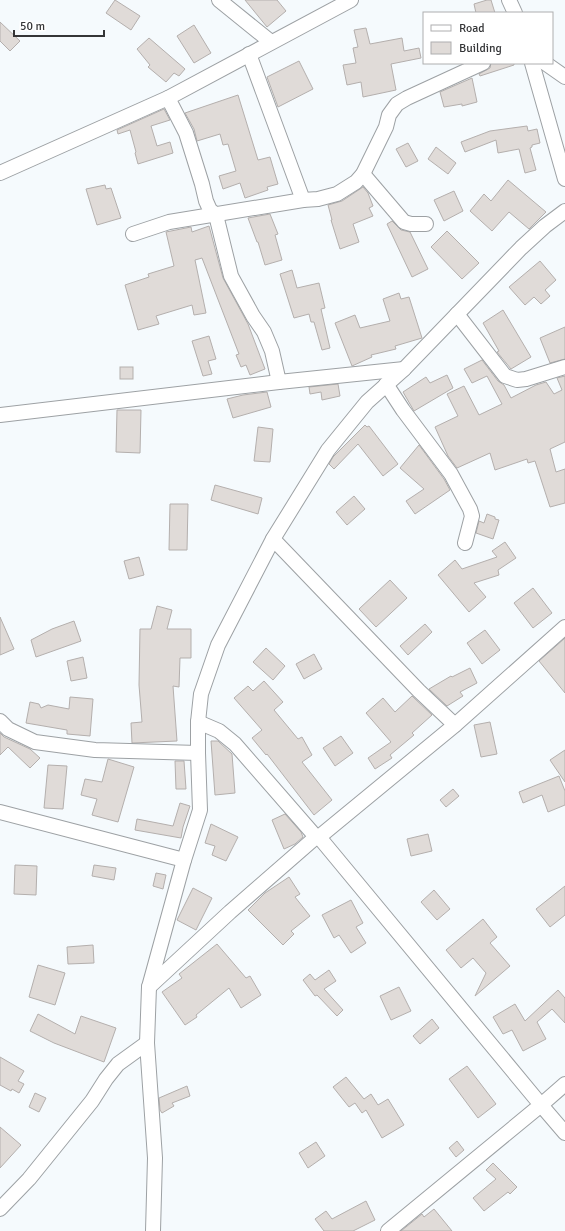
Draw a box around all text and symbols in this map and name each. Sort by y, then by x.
scale bar [14,12,104,38]
legend [423,12,553,64]
text: 50 m [20,19,45,34]
text: Road [459,21,485,36]
text: Building [459,41,502,56]

